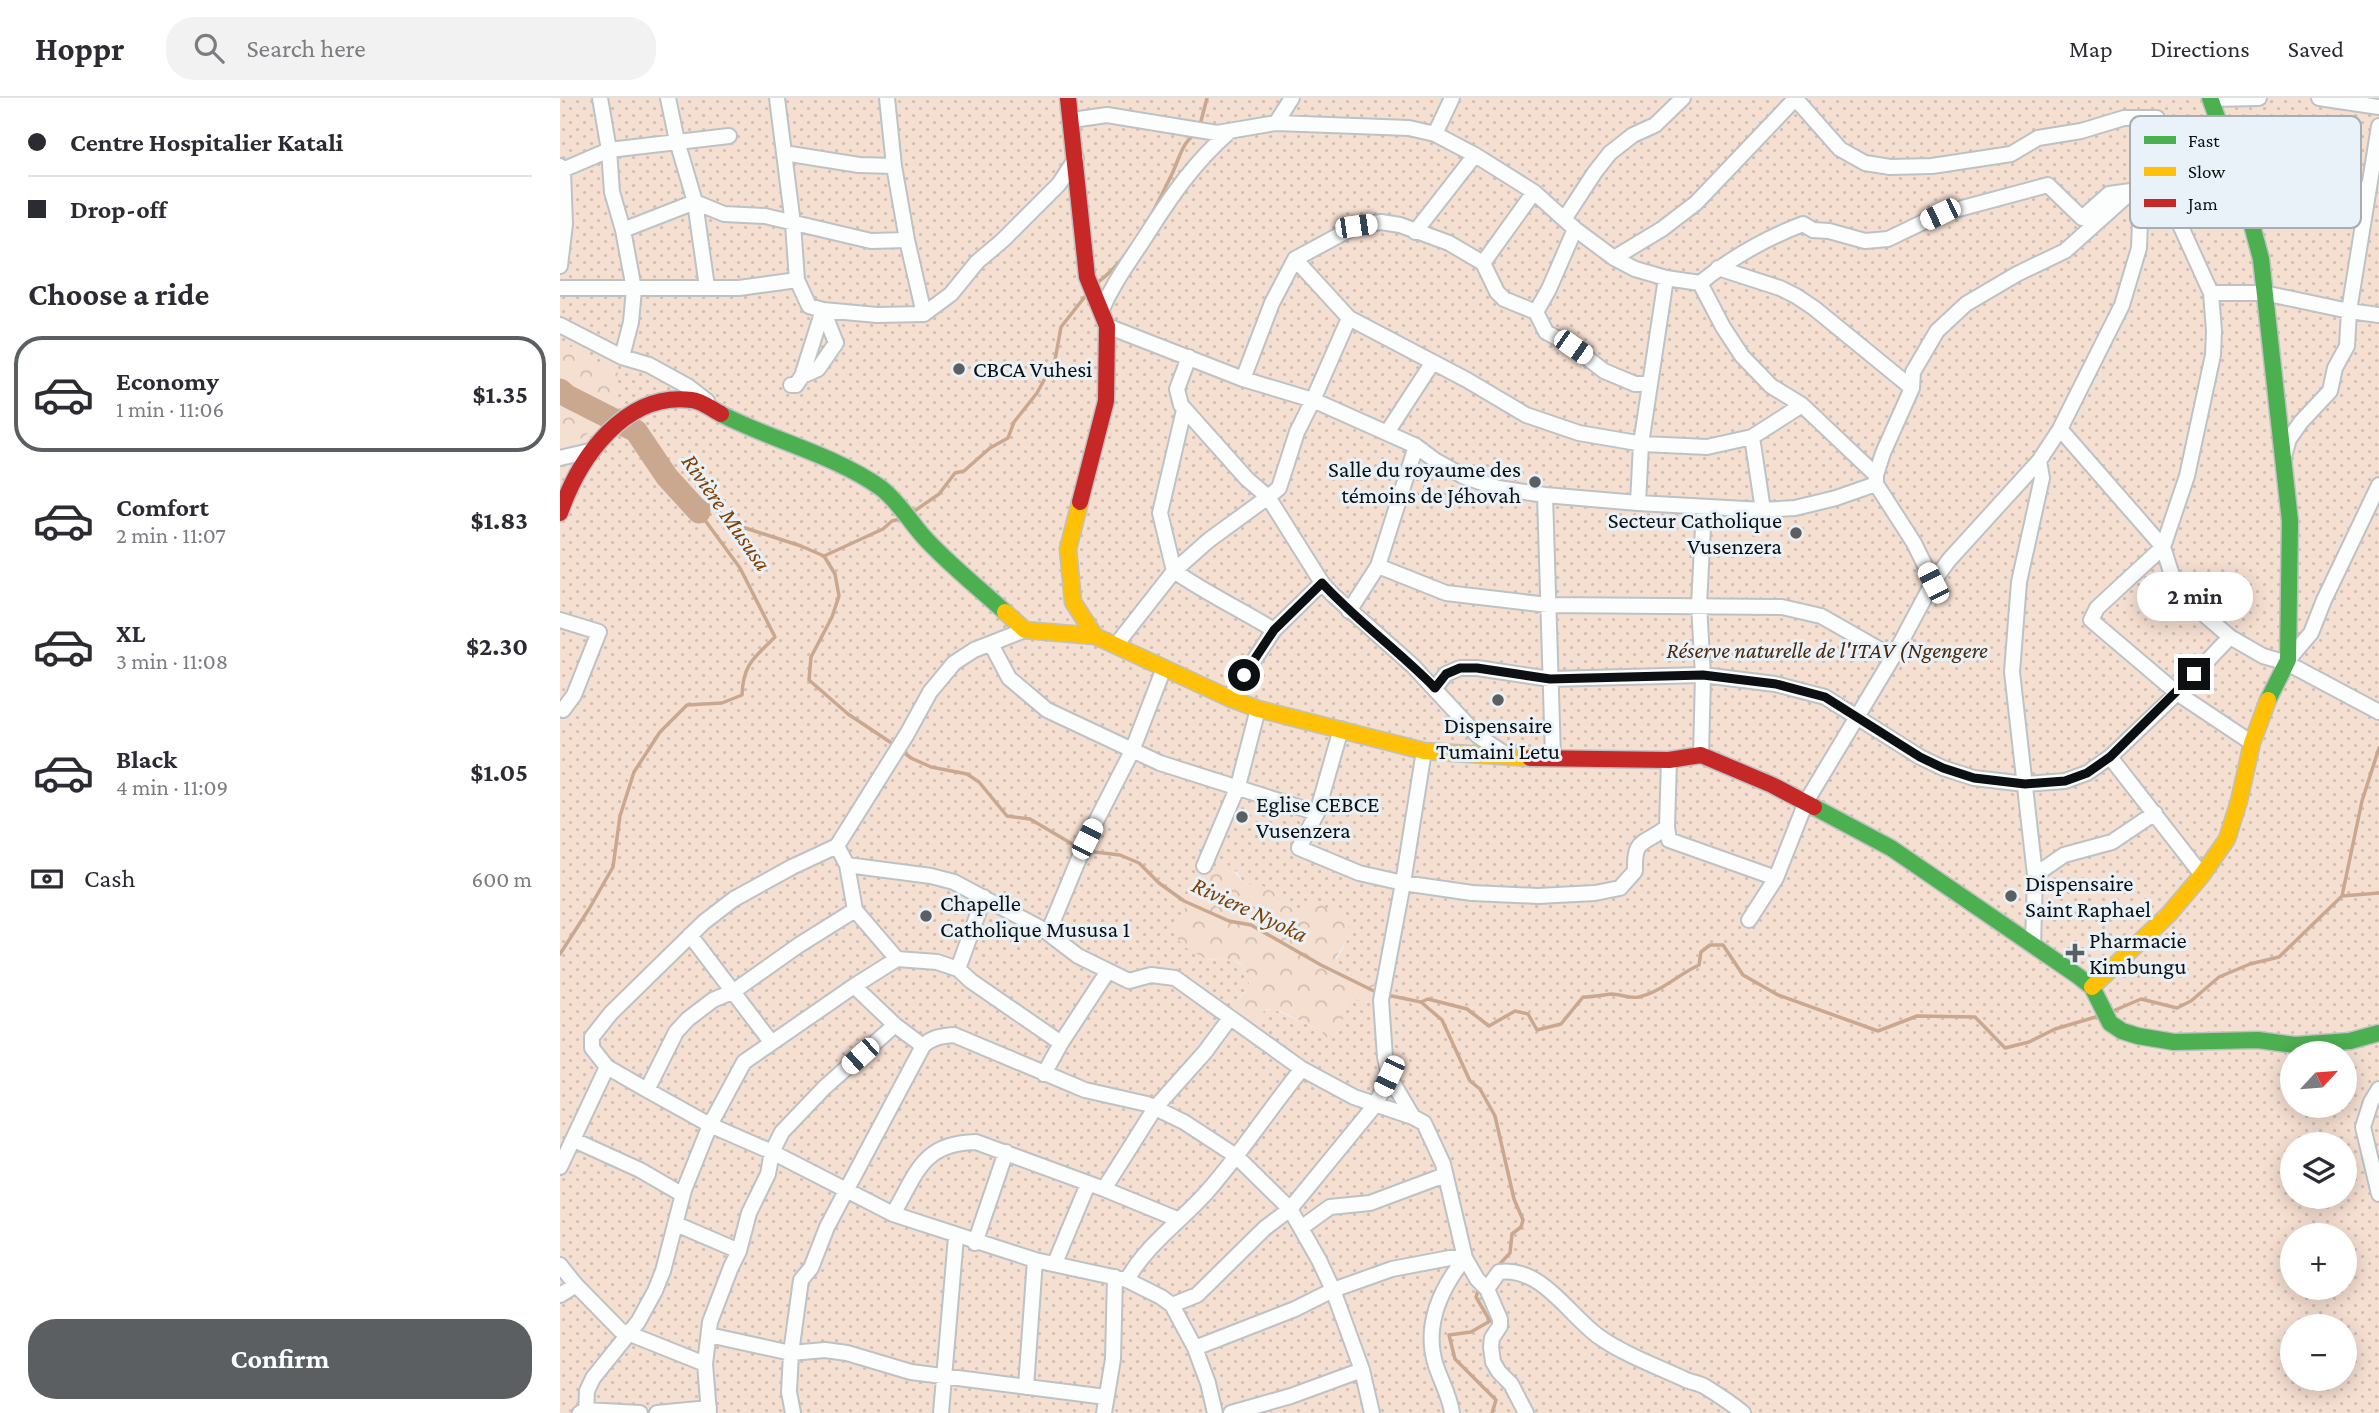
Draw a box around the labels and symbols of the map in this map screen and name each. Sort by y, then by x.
legend [2130,116,2361,228]
text: Fast [2188,130,2220,151]
text: Slow [2188,161,2225,182]
text: Jam [2186,193,2218,214]
car [1917,195,1964,233]
car [1334,213,1379,239]
car [1550,326,1597,368]
place label: CBCA Vuhesi [973,356,1092,382]
marker: CBCA Vuhesi [951,361,967,377]
water label: Rivière Mususa [677,448,777,576]
place label: Salle du royaume des témoins de Jéhovah [1328,456,1521,508]
marker: Salle du royaume des témoins de Jéhovah [1527,474,1543,490]
place label: Secteur Catholique Vusenzera [1608,507,1782,559]
marker: Secteur Catholique Vusenzera [1788,525,1804,541]
car [1915,560,1952,606]
callout: 2 min [2136,573,2252,622]
park label: Réserve naturelle de l'ITAV (Ngengere [1666,637,1988,664]
route end [2178,658,2210,690]
route start [1228,659,1260,691]
marker: Dispensaire Tumaini Letu [1490,692,1506,708]
place label: Dispensaire Tumaini Letu [1436,712,1560,764]
place label: Eglise CEBCE Vusenzera [1256,791,1380,843]
marker: Eglise CEBCE Vusenzera [1234,809,1250,825]
car [1069,816,1106,862]
water label: Riviere Nyoka [1188,870,1312,948]
place label: Dispensaire Saint Raphael [2025,870,2151,922]
marker: Dispensaire Saint Raphael [2003,888,2019,904]
place label: Chapelle Catholique Mususa 1 [940,890,1130,942]
marker: Chapelle Catholique Mususa 1 [918,908,934,924]
place label: Pharmacie Kimbungu [2089,927,2187,979]
marker: Pharmacie Kimbungu [2067,945,2083,961]
car [838,1034,883,1078]
north arrow [2280,1041,2357,1118]
car [1371,1053,1408,1099]

